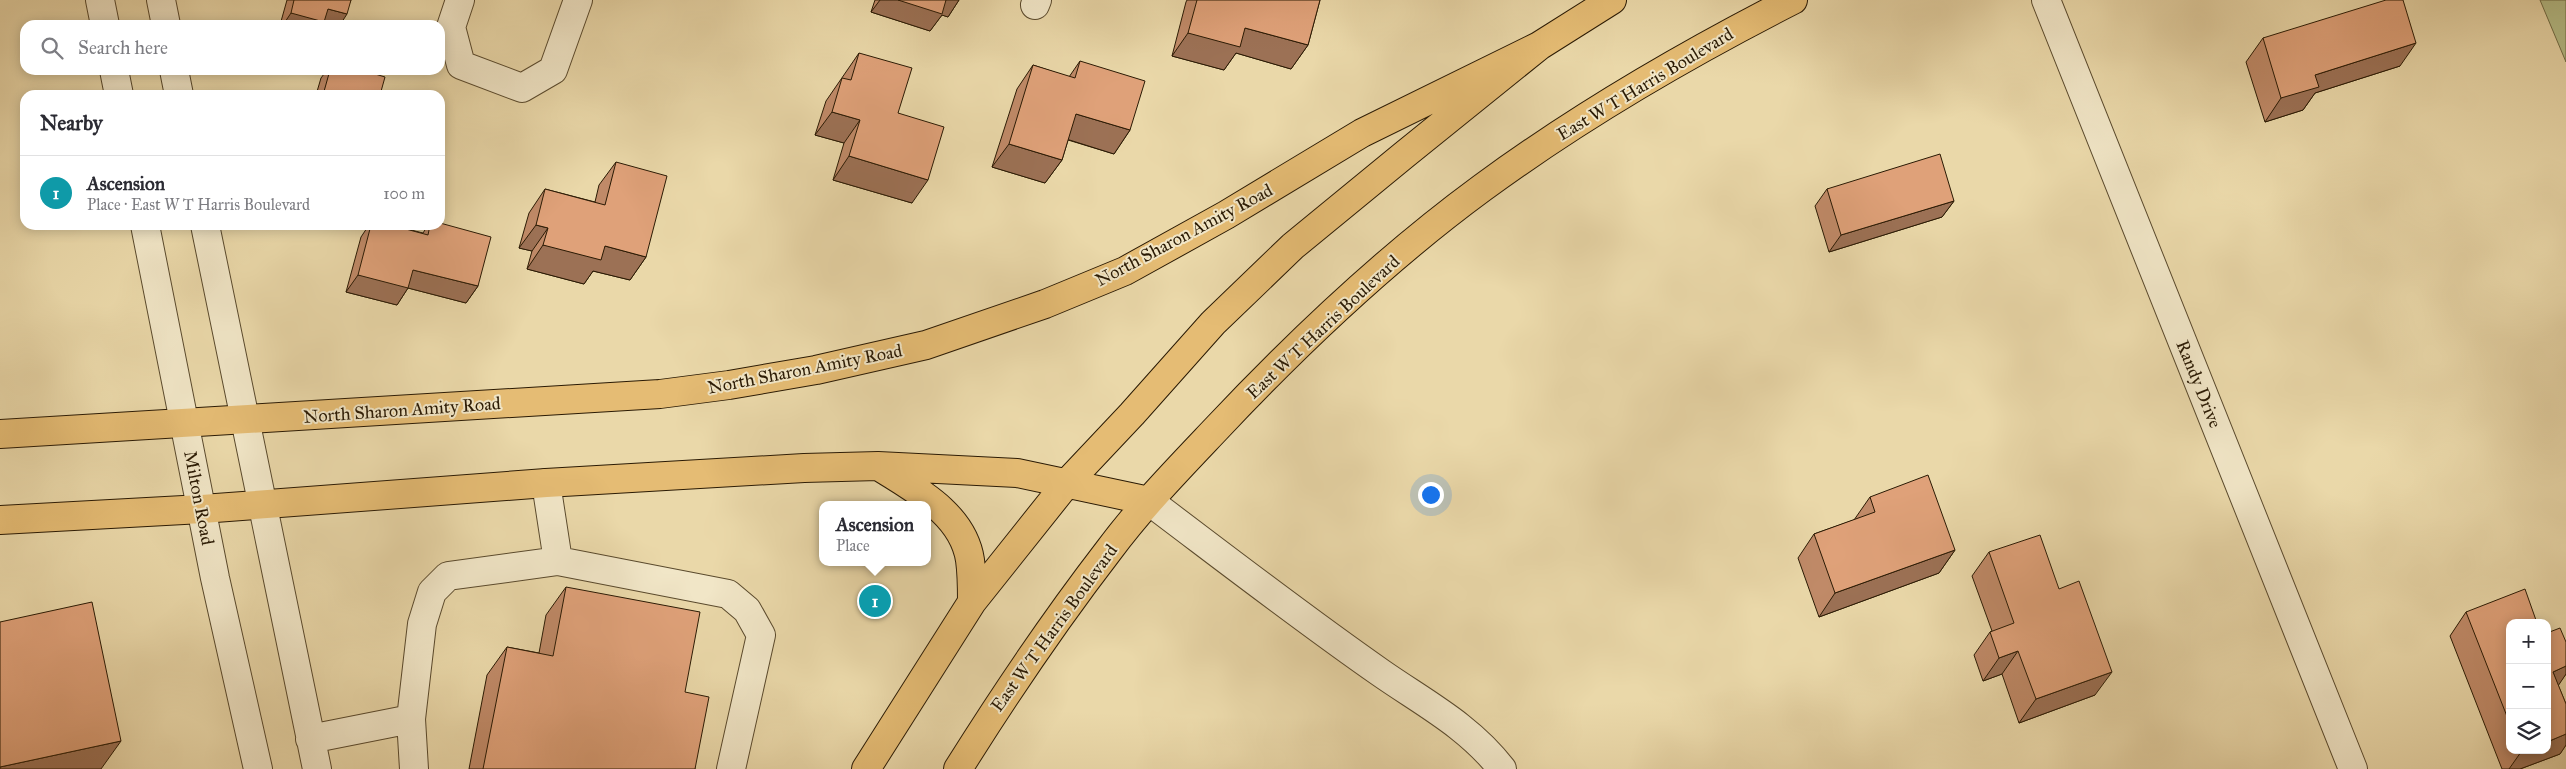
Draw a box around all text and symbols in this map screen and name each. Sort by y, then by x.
search box [20,20,445,75]
street label: East W T Harris Boulevard [1553,23,1737,145]
icon: search [38,34,66,62]
text: Search here [78,36,168,59]
text: Nearby [40,110,103,136]
text: Ascension [87,172,165,195]
street label: North Sharon Amity Road [1092,179,1276,291]
text: 1 [53,184,59,203]
text: 100 m [383,184,425,203]
text: Place · East W T Harris Boulevard [87,195,310,214]
street label: East W T Harris Boulevard [1242,250,1404,404]
street label: Randy Drive [2171,337,2227,431]
street label: North Sharon Amity Road [706,339,904,399]
street label: North Sharon Amity Road [303,392,501,428]
street label: Milton Road [179,449,219,547]
your location [1418,482,1444,508]
popup [819,501,931,566]
text: Ascension [836,513,914,536]
text: Place [836,536,870,555]
street label: East W T Harris Boulevard [986,540,1122,716]
pin: 1 [859,582,891,620]
map controls [2506,619,2551,754]
button: + [2506,619,2551,664]
button: − [2506,664,2551,709]
button: layers [2506,709,2551,754]

